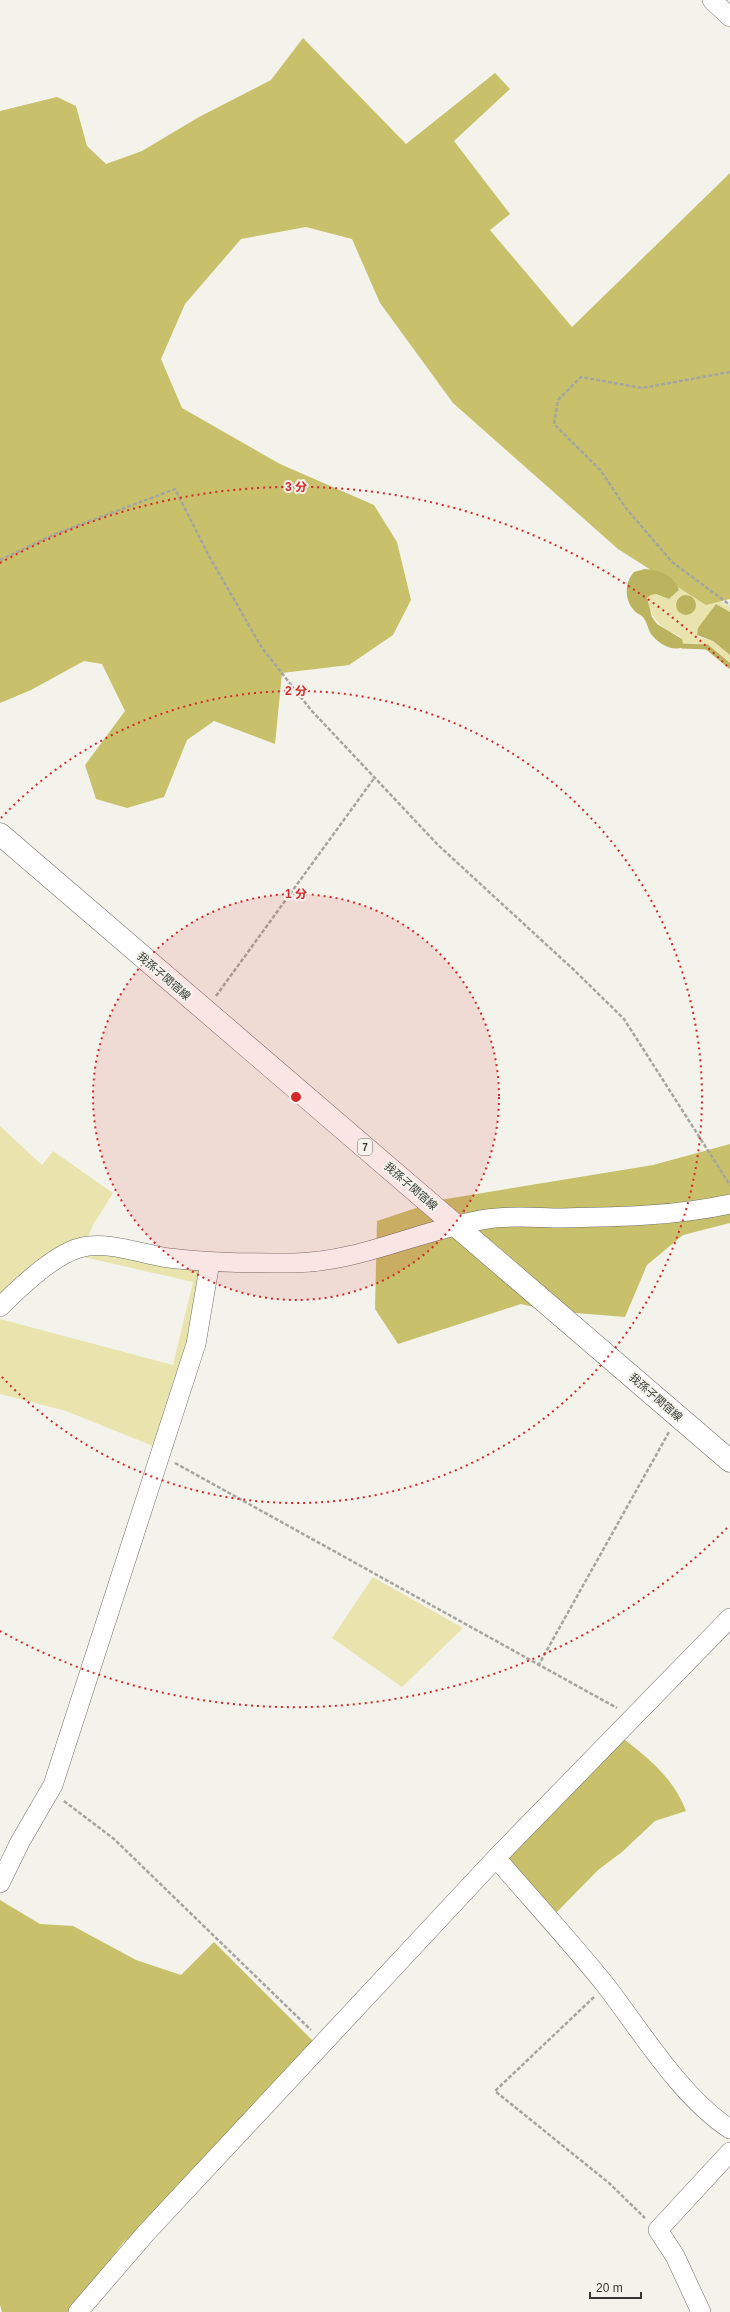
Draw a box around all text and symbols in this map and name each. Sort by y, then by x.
text: 3 分 [285,480,307,494]
text: 2 分 [285,684,307,698]
text: 1 分 [285,887,307,901]
street label: 我孫子関宿線 [135,950,193,1002]
centre of rings [289,1090,303,1104]
road number: 7 [358,1139,372,1155]
street label: 我孫子関宿線 [382,1160,440,1212]
street label: 我孫子関宿線 [627,1371,685,1423]
scale bar [590,2274,641,2300]
text: 20 m [596,2281,623,2295]

